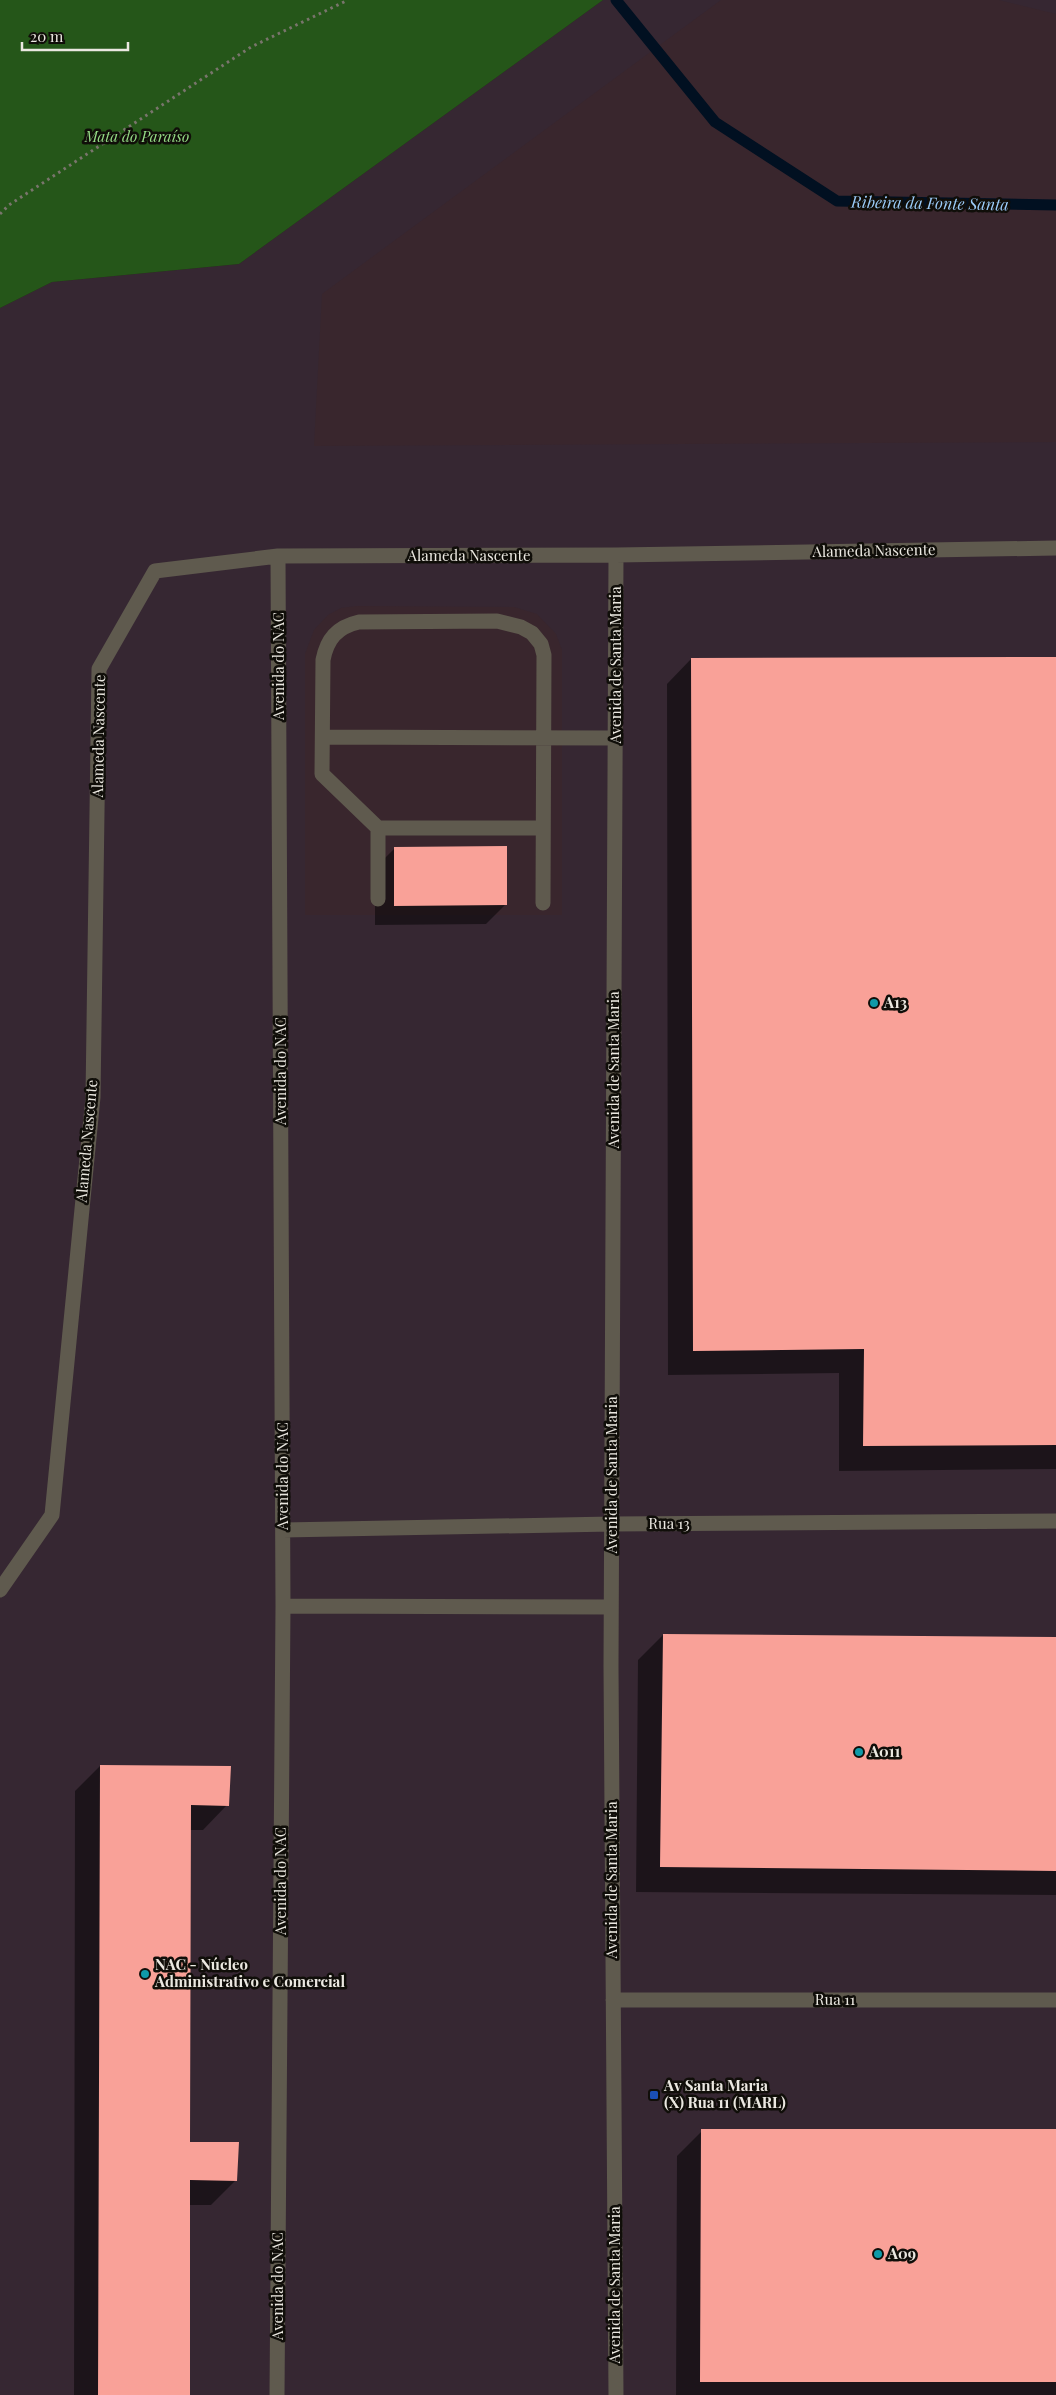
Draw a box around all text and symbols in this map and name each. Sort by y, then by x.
scale bar [22,20,129,52]
text: 20 m [30,26,64,46]
park label: Mata do Paraíso [84,126,189,146]
water label: Ribeira da Fonte Santa [850,191,1009,214]
street label: Alameda Nascente [811,539,936,561]
street label: Alameda Nascente [406,545,531,565]
street label: Avenida de Santa Maria [605,586,625,745]
street label: Avenida do NAC [268,612,288,721]
street label: Alameda Nascente [87,674,109,799]
street label: Avenida de Santa Maria [603,991,623,1150]
place label: A13 [883,992,907,1012]
marker: A13 [868,997,880,1009]
street label: Avenida do NAC [270,1017,290,1126]
street label: Alameda Nascente [71,1079,101,1204]
street label: Avenida de Santa Maria [601,1396,621,1555]
street label: Avenida do NAC [272,1422,292,1531]
street label: Rua 13 [648,1513,690,1533]
place label: A011 [868,1741,900,1761]
marker: A011 [853,1746,865,1758]
street label: Avenida de Santa Maria [601,1801,621,1960]
street label: Avenida do NAC [270,1827,290,1936]
place label: NAC - Núcleo Administrativo e Comercial [154,1954,345,1991]
marker: NAC - Núcleo Administrativo e Comercial [139,1968,151,1980]
street label: Rua 11 [815,1989,856,2009]
place label: Av Santa Maria (X) Rua 11 (MARL) [663,2075,786,2112]
marker: Av Santa Maria (X) Rua 11 (MARL) [648,2089,660,2101]
street label: Avenida de Santa Maria [604,2206,624,2365]
street label: Avenida do NAC [267,2232,287,2341]
place label: A09 [887,2243,916,2263]
marker: A09 [872,2248,884,2260]

